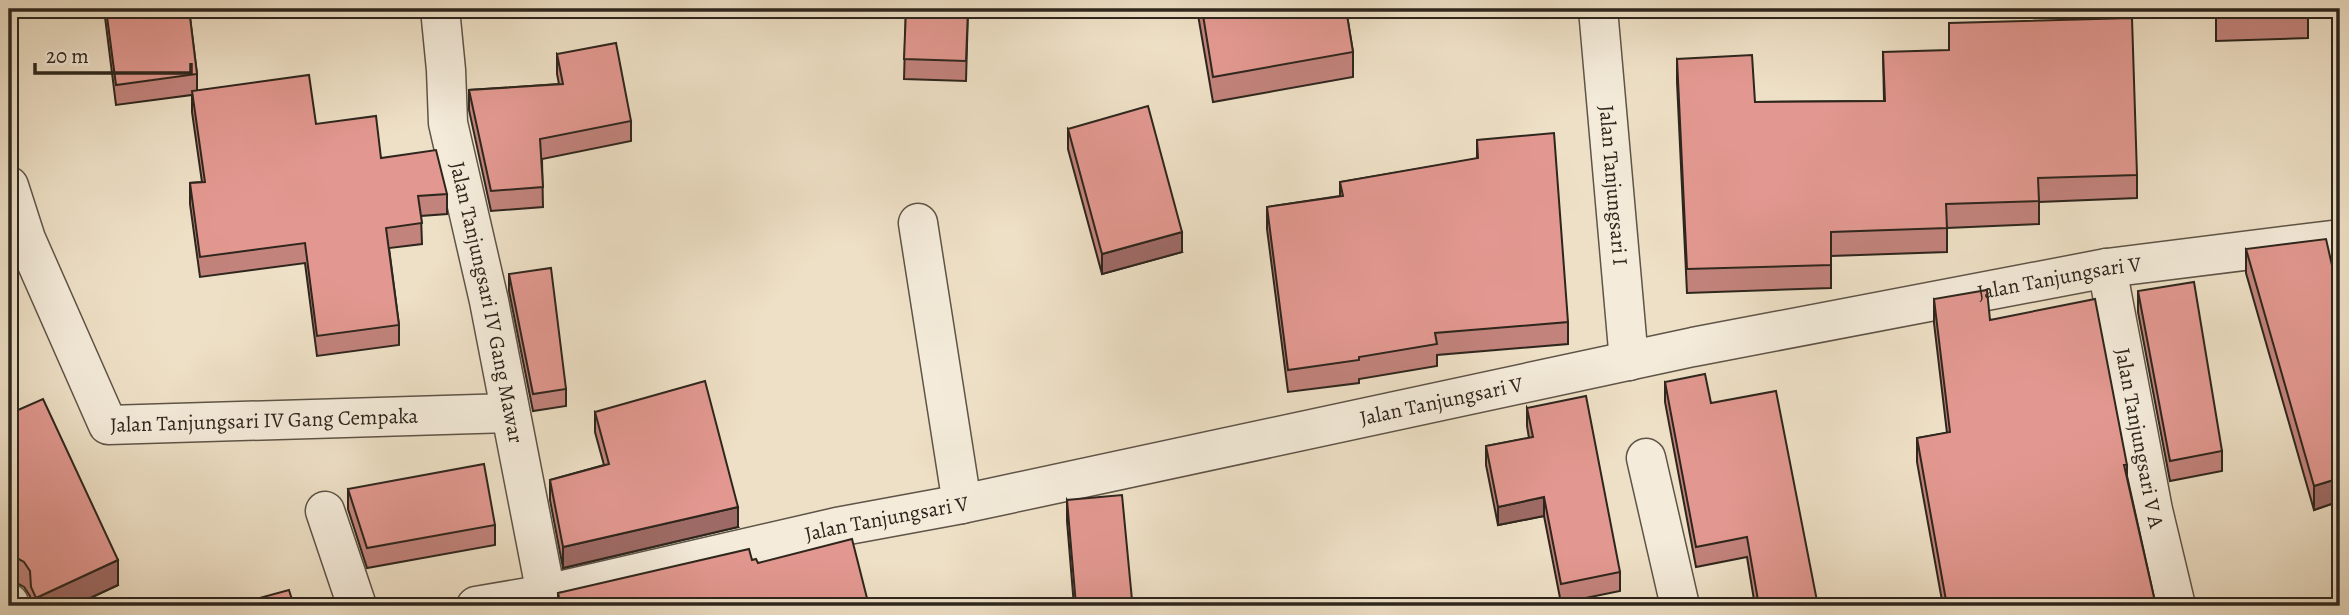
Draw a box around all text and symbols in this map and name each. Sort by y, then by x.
scale bar [35,32,191,76]
text: 20 m [46,42,89,70]
street label: Jalan Tanjungsari I [1593,104,1635,267]
street label: Jalan Tanjungsari IV Gang Mawar [443,159,530,446]
street label: Jalan Tanjungsari V [1975,250,2143,306]
street label: Jalan Tanjungsari V A [2108,346,2171,532]
street label: Jalan Tanjungsari V [1357,370,1526,432]
street label: Jalan Tanjungsari IV Gang Cempaka [110,402,419,439]
street label: Jalan Tanjungsari V [802,489,971,548]

